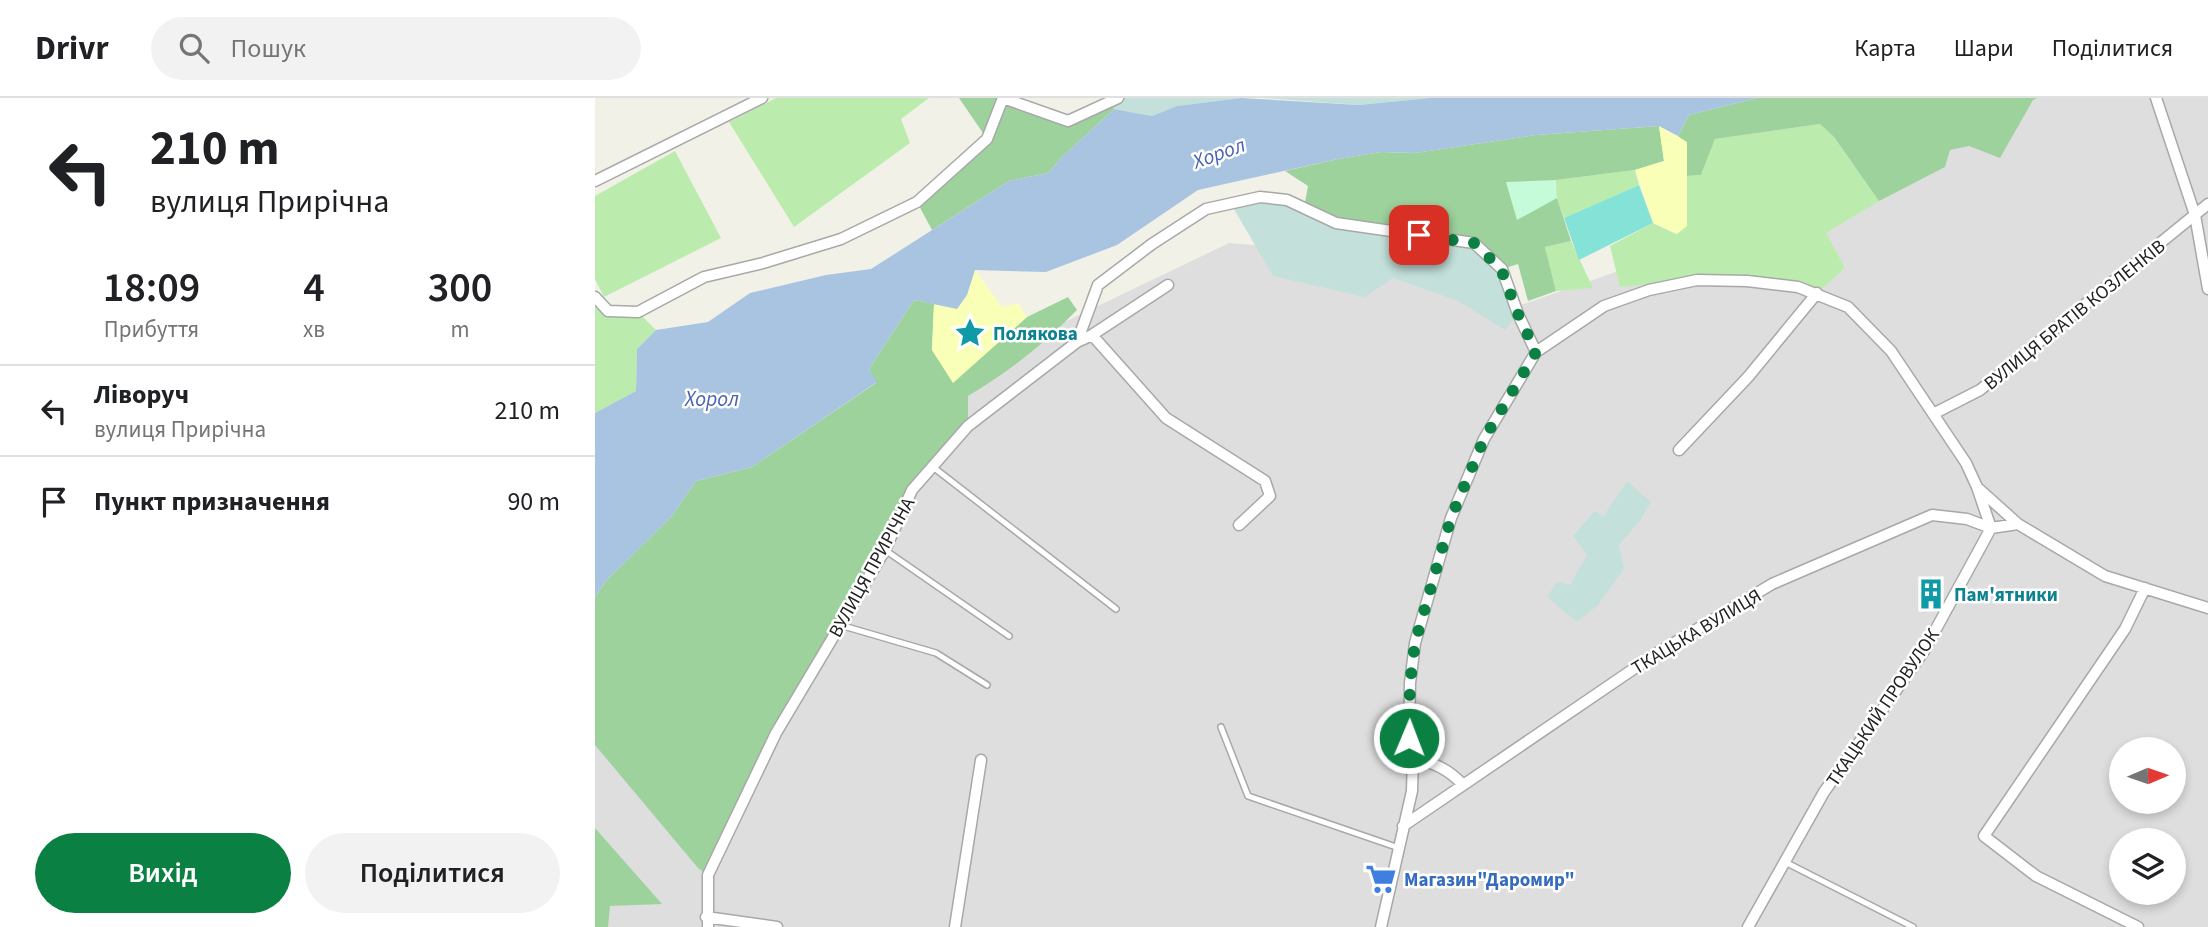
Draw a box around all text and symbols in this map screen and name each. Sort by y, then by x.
search box [151,17,641,80]
text: Drivr [35,25,109,72]
icon: search [175,29,213,67]
text: Пошук [231,30,306,67]
text: Карта [1854,31,1916,66]
text: Шари [1954,31,2014,66]
text: Поділитися [2052,31,2173,66]
text: 210 m [150,114,279,184]
icon: left [35,126,126,217]
water label: Хорол [1187,130,1250,177]
text: вулиця Прирічна [150,179,389,225]
pin [1389,205,1449,265]
icon: arrive [1400,216,1438,254]
street label: ВУЛИЦЯ БРАТІВ КОЗЛЕНКІВ [1979,233,2171,397]
text: 18:09 [103,258,200,318]
text: 4 [303,258,325,318]
text: 300 [428,258,492,318]
text: Прибуття [104,313,199,346]
text: хв [303,313,325,346]
text: m [450,313,470,346]
place icon: Полякова [953,316,987,350]
place label: Полякова [993,321,1078,348]
text: Ліворуч [94,376,189,413]
water label: Хорол [684,384,739,414]
icon: left [35,392,73,430]
text: 210 m [494,392,560,429]
text: вулиця Прирічна [94,413,266,446]
icon: arrive [35,483,73,521]
text: Пункт призначення [94,483,330,520]
text: 90 m [507,483,560,520]
street label: ВУЛИЦЯ ПРИРІЧНА [823,492,922,643]
building icon: Пам'ятники [1914,577,1948,611]
place label: Пам'ятники [1954,582,2058,609]
street label: ТКАЦЬКА ВУЛИЦЯ [1627,583,1767,682]
street label: ТКАЦЬКИЙ ПРОВУЛОК [1820,623,1946,792]
position arrow [1372,701,1446,775]
north arrow [2109,737,2186,814]
map controls [2109,737,2186,905]
button: layers [2109,828,2186,905]
button: Вихід [35,833,291,913]
button: Поділитися [305,833,560,913]
supermarket icon: Магазин"Даромир" [1364,862,1398,896]
place label: Магазин"Даромир" [1404,867,1575,894]

